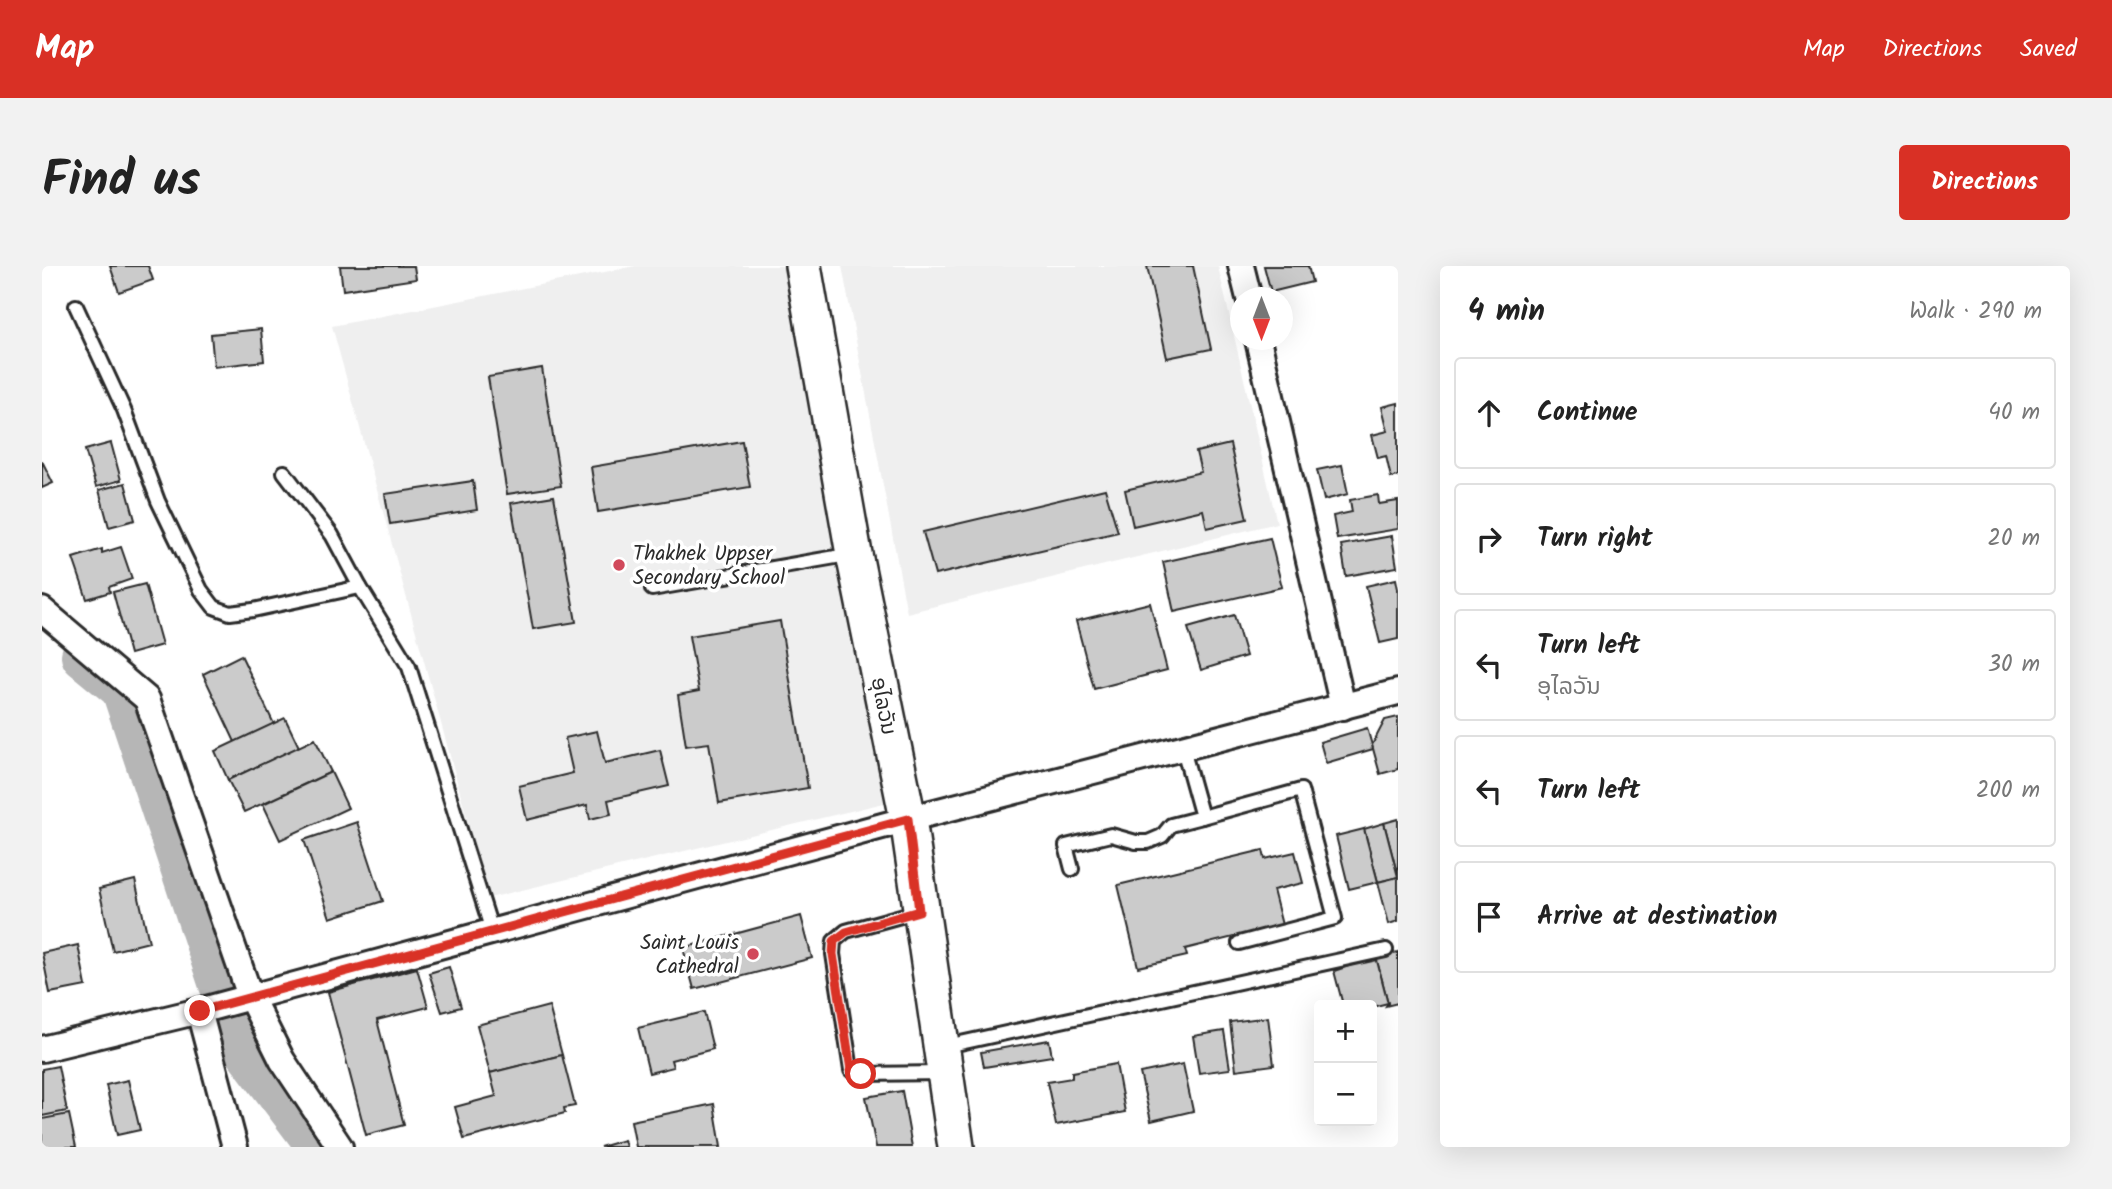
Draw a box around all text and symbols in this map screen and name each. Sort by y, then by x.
text: Map [35,23,95,76]
text: Map [1803,30,1845,69]
text: Directions [1883,30,1982,69]
text: Saved [2020,30,2077,69]
text: Find us [42,143,200,221]
button: Directions [1899,145,2070,220]
north arrow [1230,287,1293,350]
text: 4 min [1468,288,1545,336]
text: Walk · 290 m [1909,294,2042,330]
text: Continue [1537,392,1638,434]
icon: ahead [1470,394,1508,432]
text: 40 m [1988,395,2040,431]
text: Turn right [1537,518,1653,560]
icon: right [1470,520,1508,558]
text: 20 m [1988,521,2040,557]
place label: Thakhek Uppser Secondary School [633,538,785,595]
marker: Thakhek Uppser Secondary School [611,557,627,573]
text: Turn left [1537,625,1640,667]
icon: left [1470,646,1508,684]
text: 30 m [1988,647,2040,683]
text: ອຸໄລວັນ [1537,670,1601,706]
street label: ອຸໄລວັນ [861,675,904,738]
text: Turn left [1537,770,1640,812]
icon: left [1470,772,1508,810]
text: 200 m [1976,773,2040,809]
text: Arrive at destination [1537,896,1777,938]
icon: arrive [1470,898,1508,936]
place label: Saint Louis Cathedral [640,927,739,984]
marker: Saint Louis Cathedral [745,946,761,962]
route end [184,995,215,1026]
map controls [1314,1000,1377,1126]
button: + [1314,1000,1377,1063]
route start [845,1058,876,1089]
button: − [1314,1063,1377,1126]

